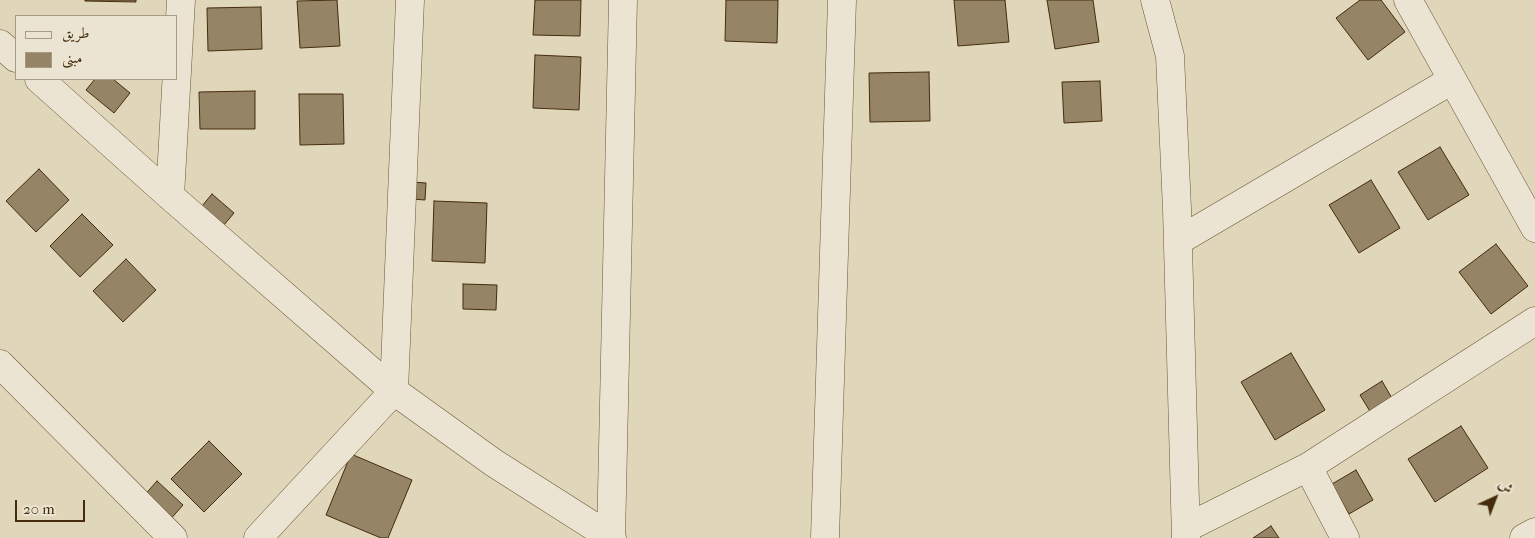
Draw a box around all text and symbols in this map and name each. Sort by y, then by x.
legend [15,15,178,80]
text: طريق [62,24,89,42]
text: مبنى [62,49,82,67]
north arrow [1470,473,1520,523]
text: ش [1495,476,1516,498]
scale bar [18,490,88,522]
text: 20 m [23,500,55,518]

